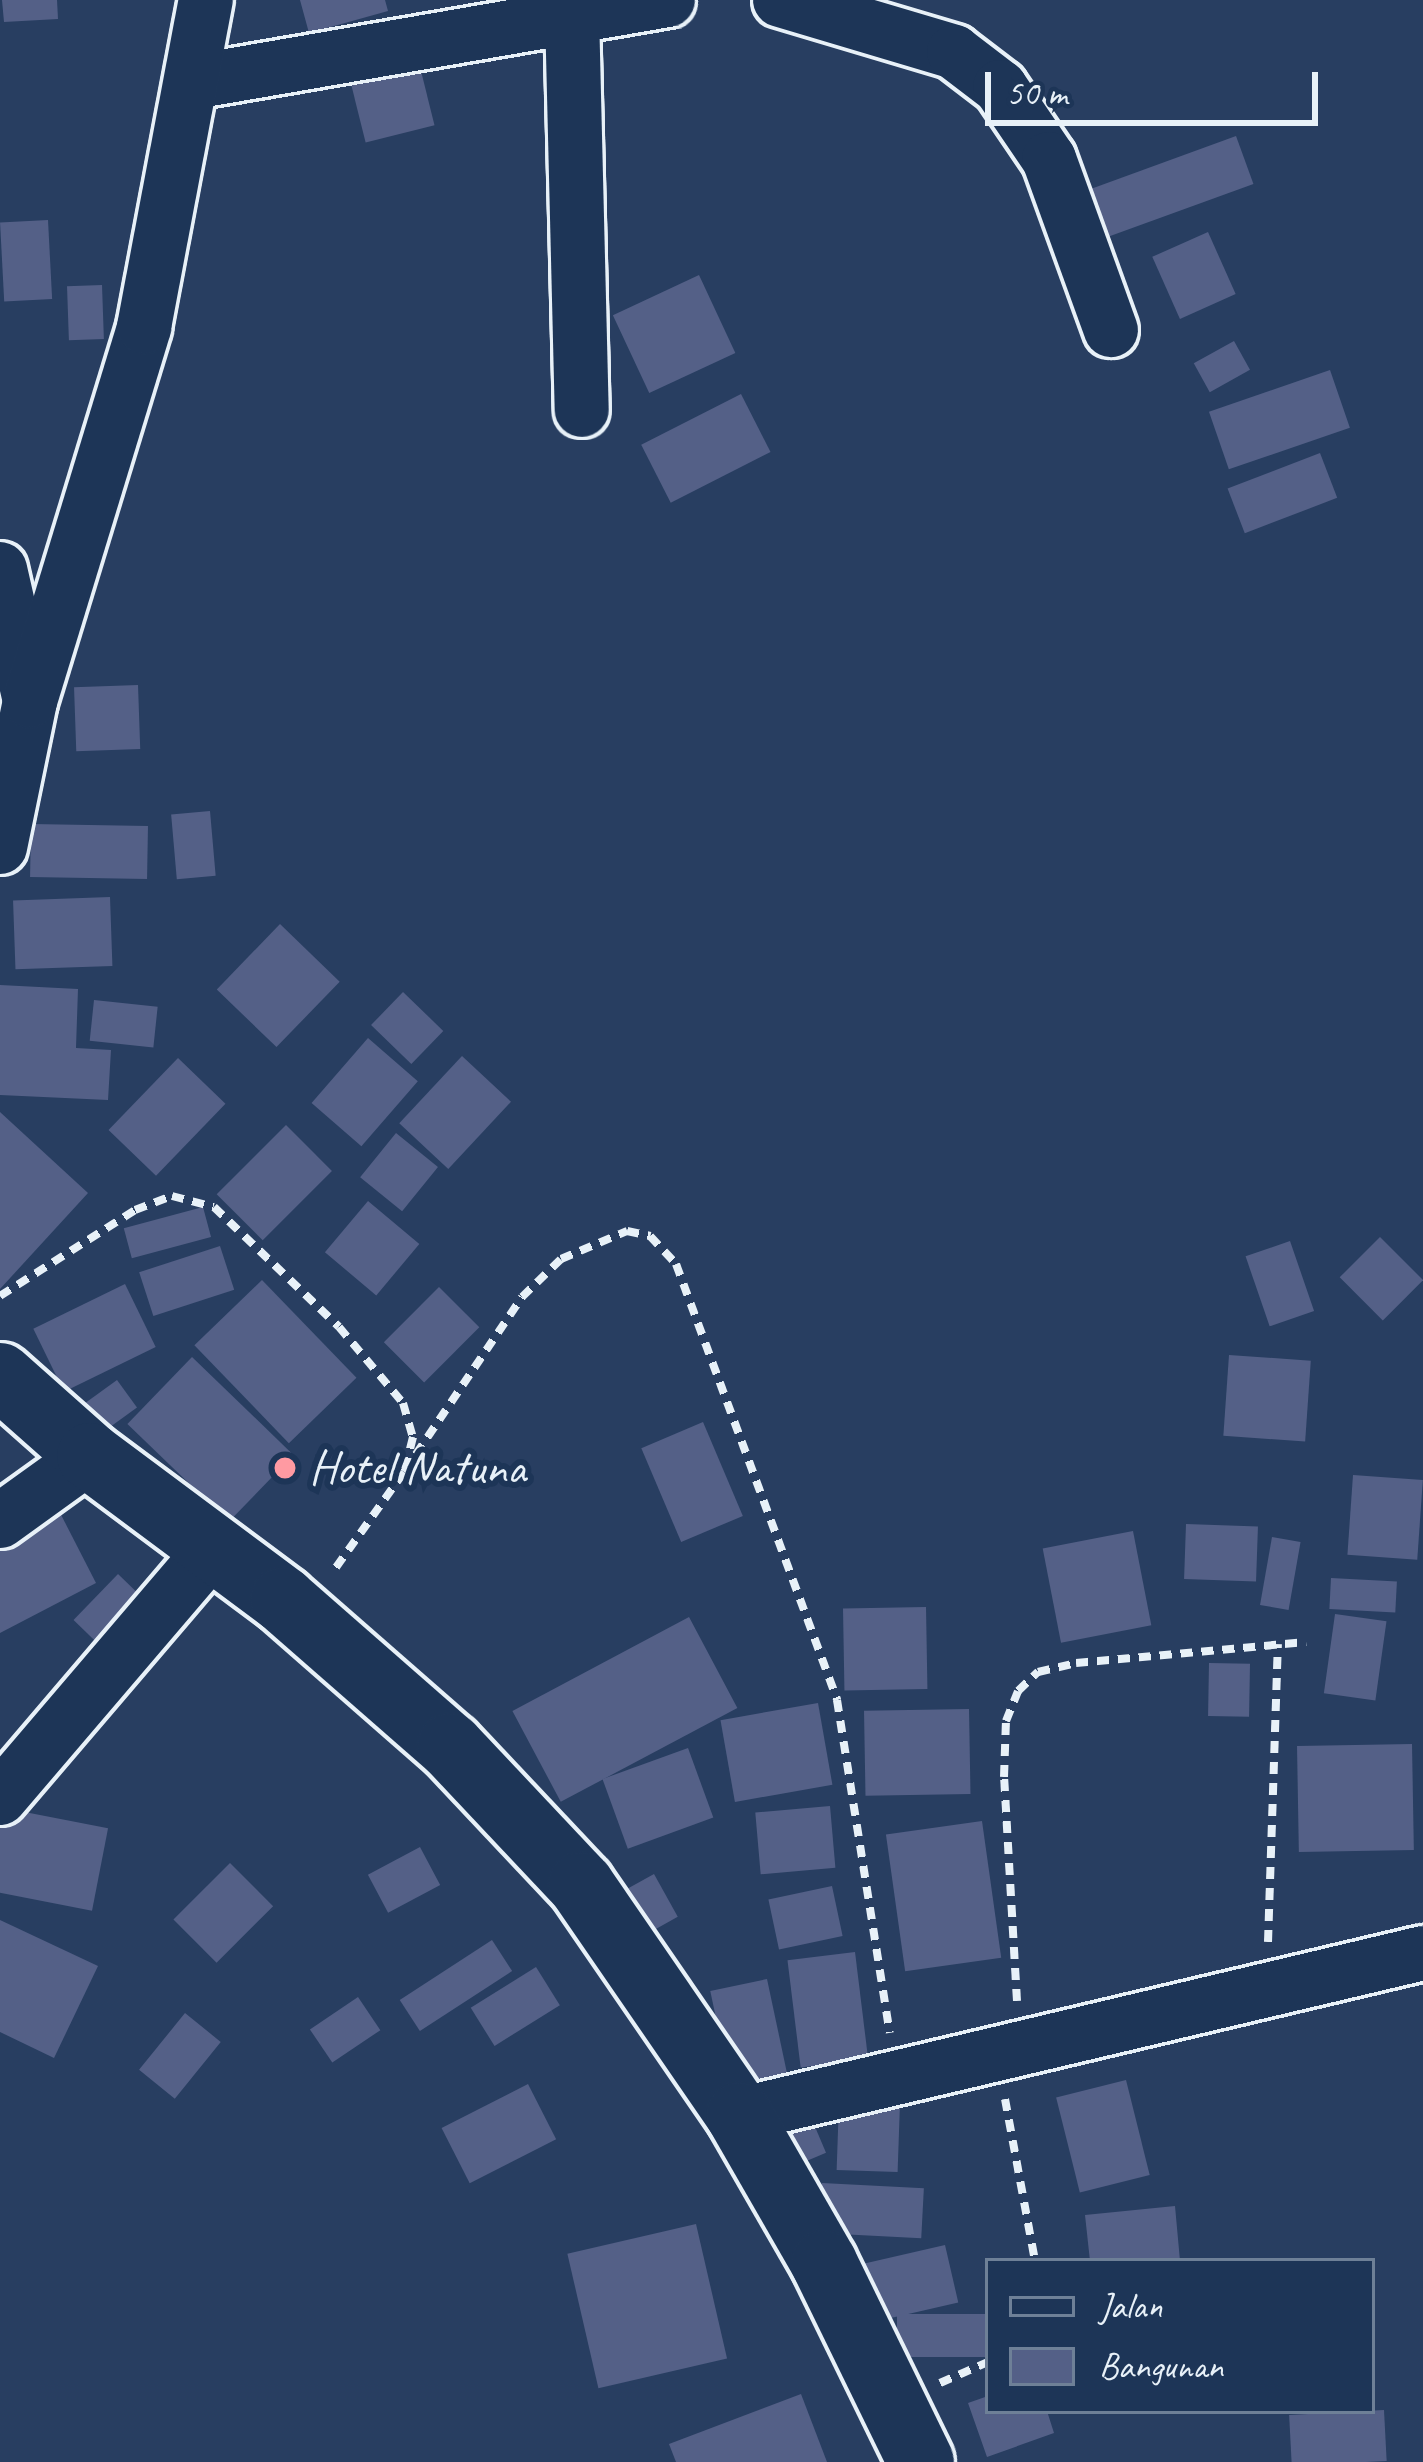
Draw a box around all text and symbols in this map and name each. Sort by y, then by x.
scale bar [991,48,1324,122]
text: 50 m [1006,70,1067,116]
place label: Hotel Natuna [309,1439,529,1497]
marker: Hotel Natuna [272,1455,298,1481]
legend [985,2258,1375,2414]
text: Jalan [1099,2283,1162,2329]
text: Bangunan [1099,2343,1223,2389]

